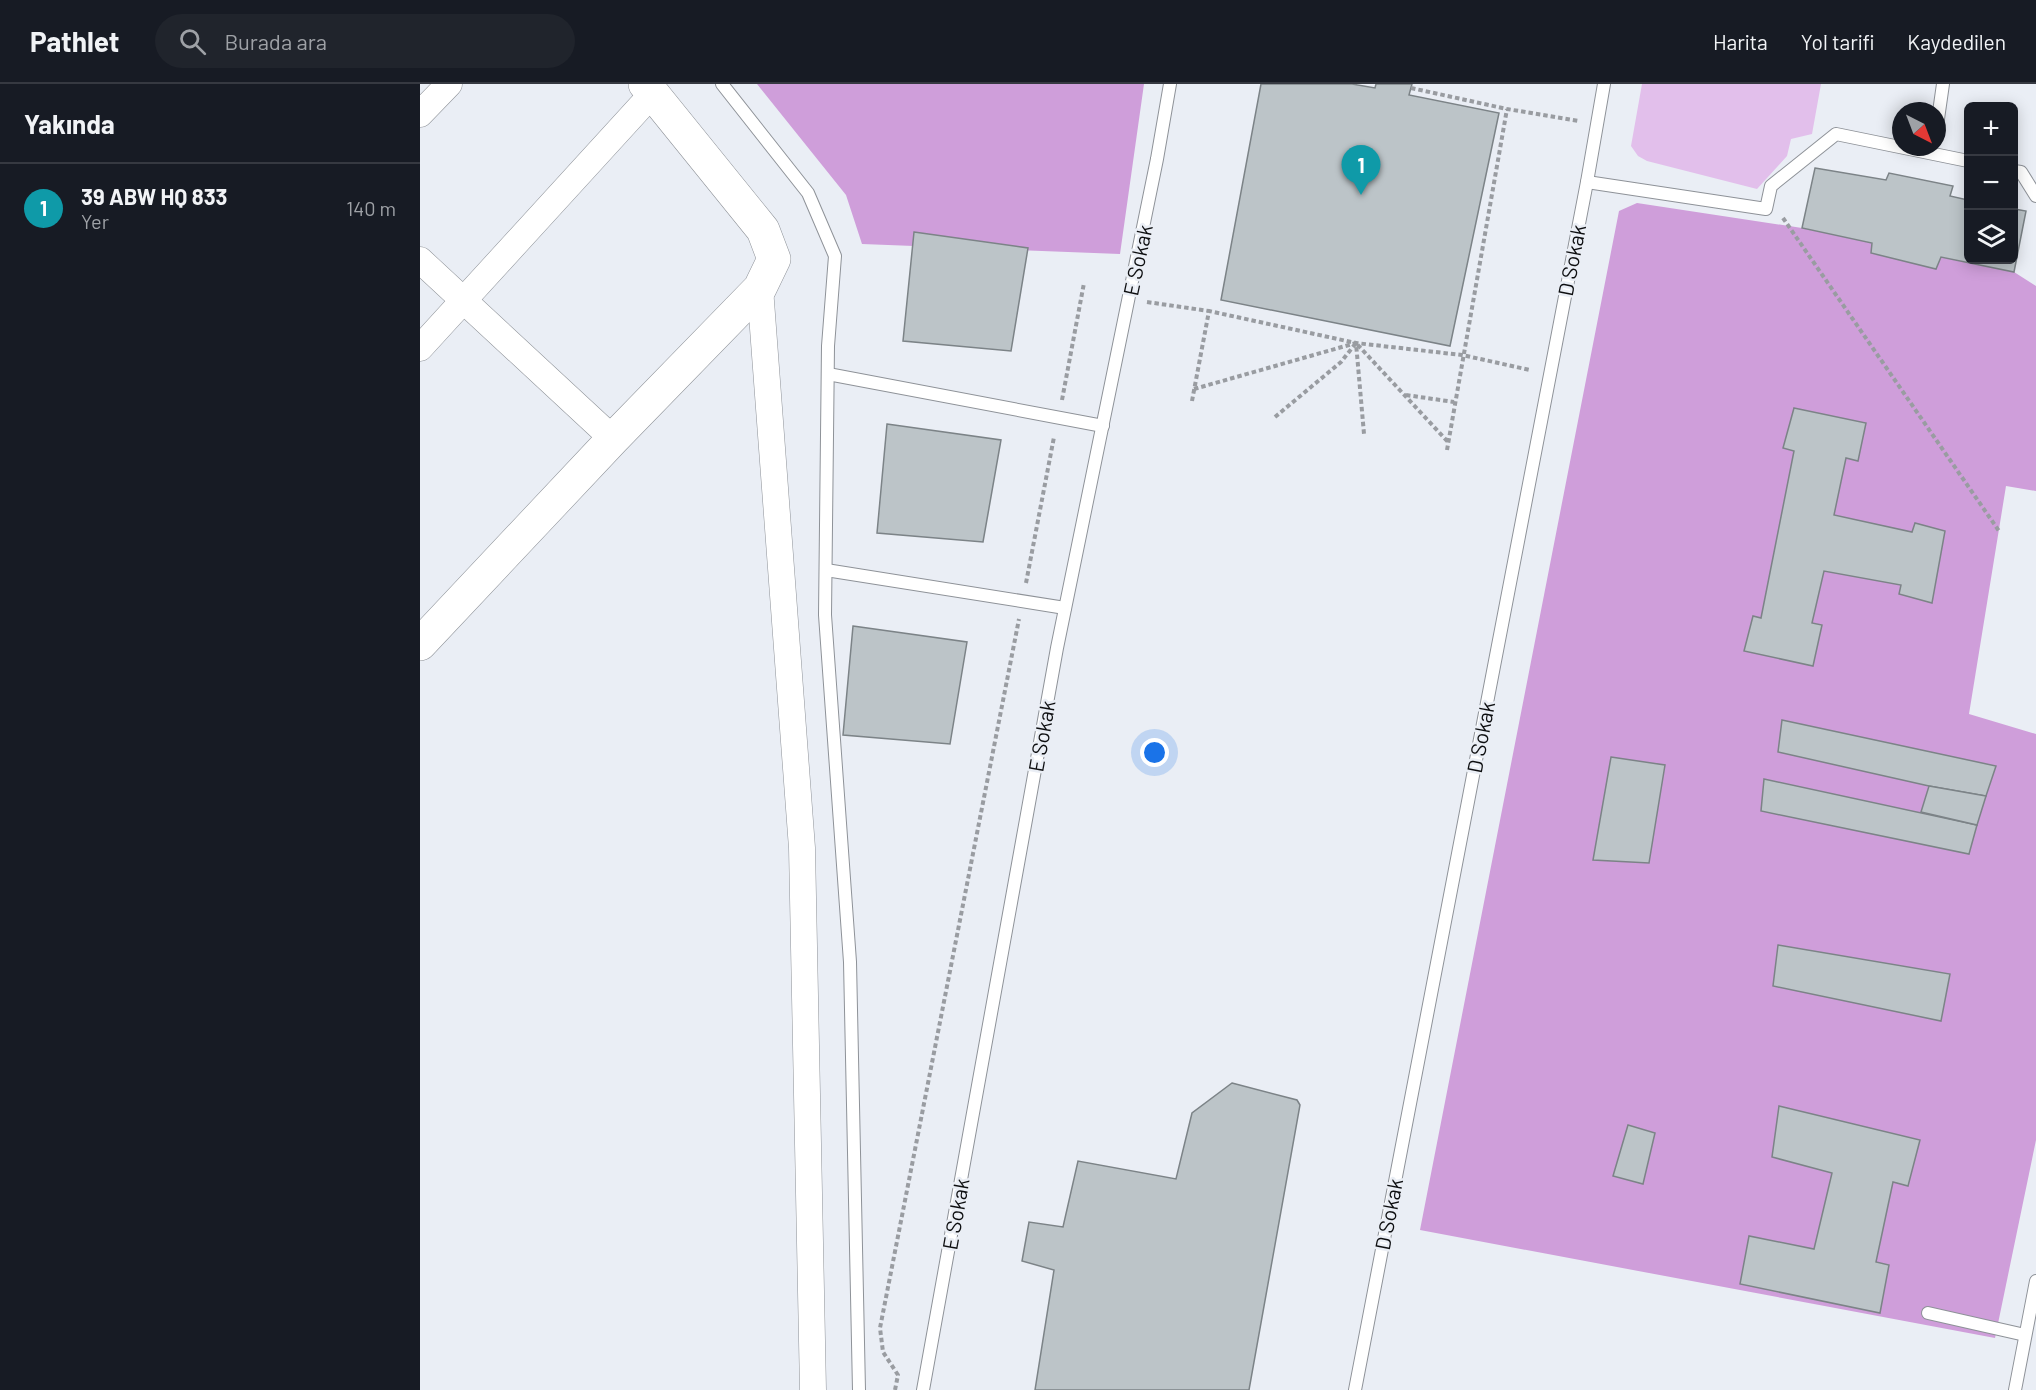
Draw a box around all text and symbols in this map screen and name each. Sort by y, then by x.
search box [155,14,575,68]
text: Pathlet [30,24,119,58]
icon: search [176,25,209,58]
text: Burada ara [224,28,327,54]
text: Harita [1713,29,1768,54]
text: Yol tarifi [1801,29,1874,54]
text: Kaydedilen [1907,29,2006,54]
north arrow [1892,102,1946,156]
map controls [1964,102,2018,264]
button: + [1964,102,2018,156]
text: Yakında [24,108,115,139]
pin: 1 [1342,146,1380,195]
button: − [1964,156,2018,210]
text: 39 ABW HQ 833 [81,183,227,209]
text: 1 [40,196,47,220]
text: 140 m [346,196,396,220]
text: Yer [81,209,109,233]
button: layers [1964,210,2018,264]
street label: E Sokak [1117,222,1157,298]
street label: D Sokak [1552,222,1590,298]
street label: E Sokak [1022,698,1060,774]
street label: D Sokak [1461,699,1499,775]
your location [1140,738,1169,767]
street label: E Sokak [936,1176,974,1252]
street label: D Sokak [1369,1176,1407,1252]

